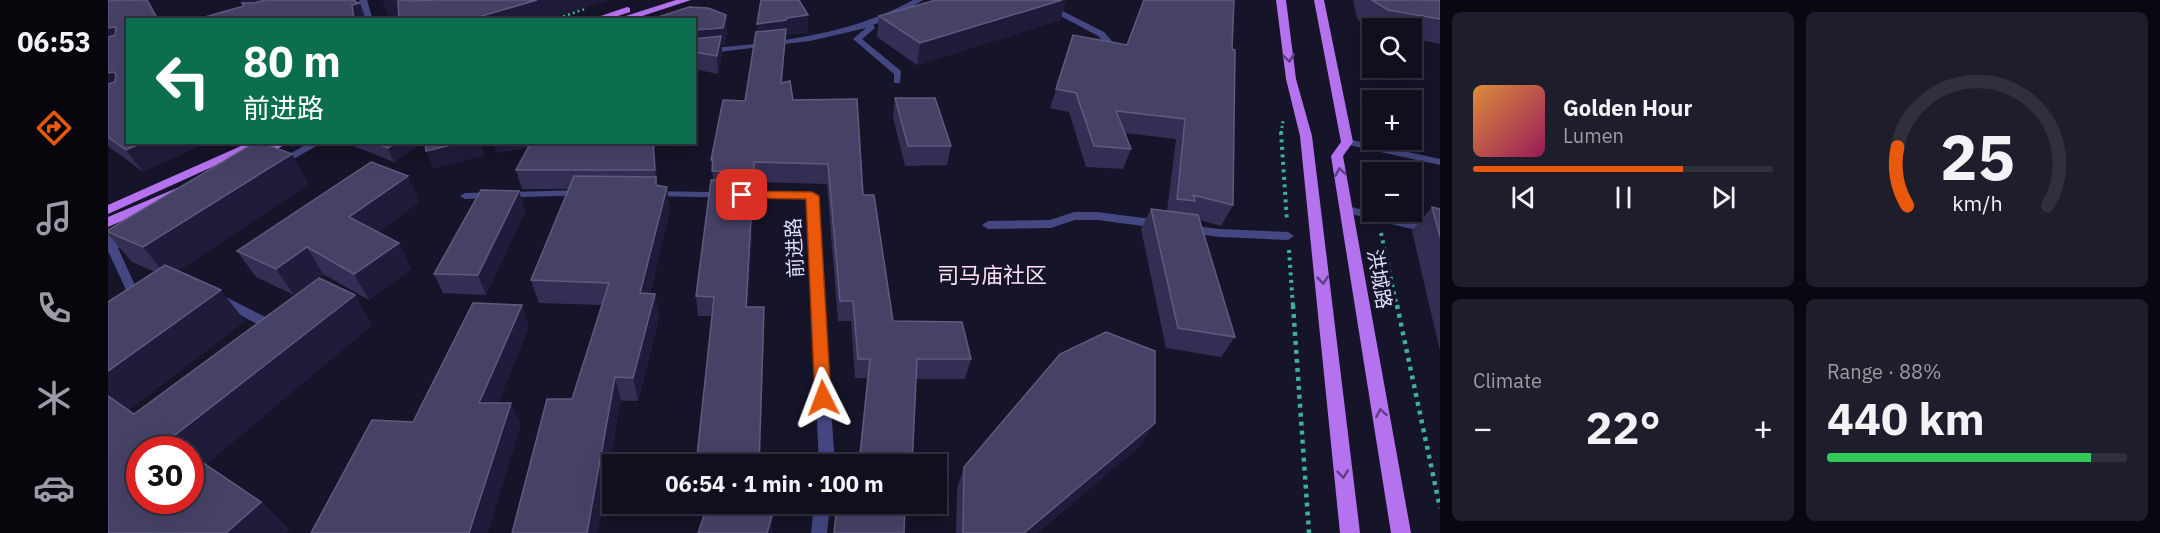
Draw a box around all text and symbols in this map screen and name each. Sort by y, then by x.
map controls [1362,18,1422,222]
button: search [1362,18,1422,78]
text: 06:53 [17,24,91,59]
text: 80 m [243,34,341,89]
icon: left [144,42,222,120]
one-way arrow [1282,53,1294,63]
text: 前进路 [243,90,324,125]
button: + [1362,90,1422,150]
text: Golden Hour [1563,93,1692,122]
icon: directions [33,107,75,149]
text: 25 [1940,117,2014,198]
text: Lumen [1563,122,1624,149]
button: − [1362,162,1422,222]
one-way arrow [1334,167,1347,177]
pin [716,169,767,220]
icon: arrive [725,178,758,211]
icon: previous [1507,181,1540,214]
icon: pause [1607,181,1640,214]
icon: next [1707,181,1740,214]
text: km/h [1952,190,2002,218]
icon: music [33,197,75,239]
street label: 前进路 [779,217,809,279]
street label: 洪城路 [1361,247,1399,311]
district label: 司马庙社区 [937,260,1047,289]
one-way arrow [1316,275,1329,284]
icon: phone [33,287,75,329]
text: Range · 88% [1827,358,1942,385]
position arrow [791,366,855,430]
text: Climate [1473,367,1542,394]
icon: climate [33,377,75,419]
text: 440 km [1827,389,1985,447]
text: 22° [1585,398,1661,456]
text: − [1473,406,1493,449]
text: + [1753,406,1773,449]
one-way arrow [1375,409,1388,419]
speed limit sign: 30 [126,436,204,514]
icon: car [33,467,75,509]
text: 06:54 · 1 min · 100 m [665,469,884,498]
one-way arrow [1336,469,1349,478]

